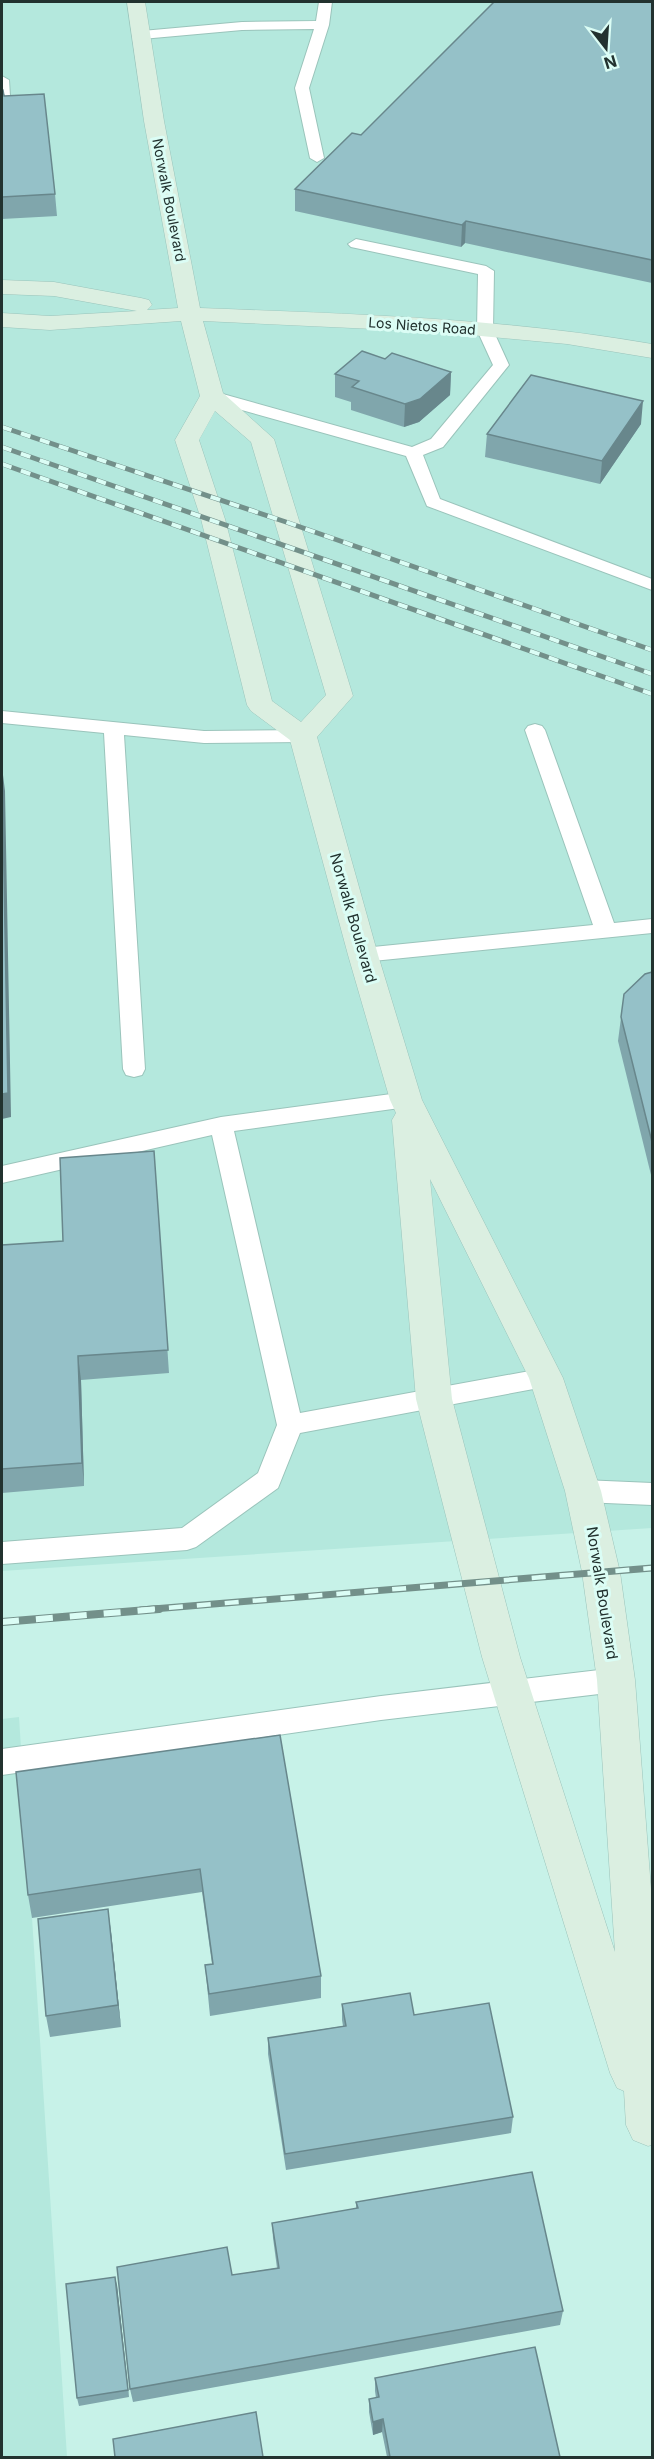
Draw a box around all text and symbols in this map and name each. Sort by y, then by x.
north arrow [576,18,636,78]
text: N [602,51,619,74]
street label: Norwalk Boulevard [149,137,190,263]
street label: Los Nietos Road [368,313,476,338]
street label: Norwalk Boulevard [326,851,381,985]
street label: Norwalk Boulevard [583,1525,622,1661]

